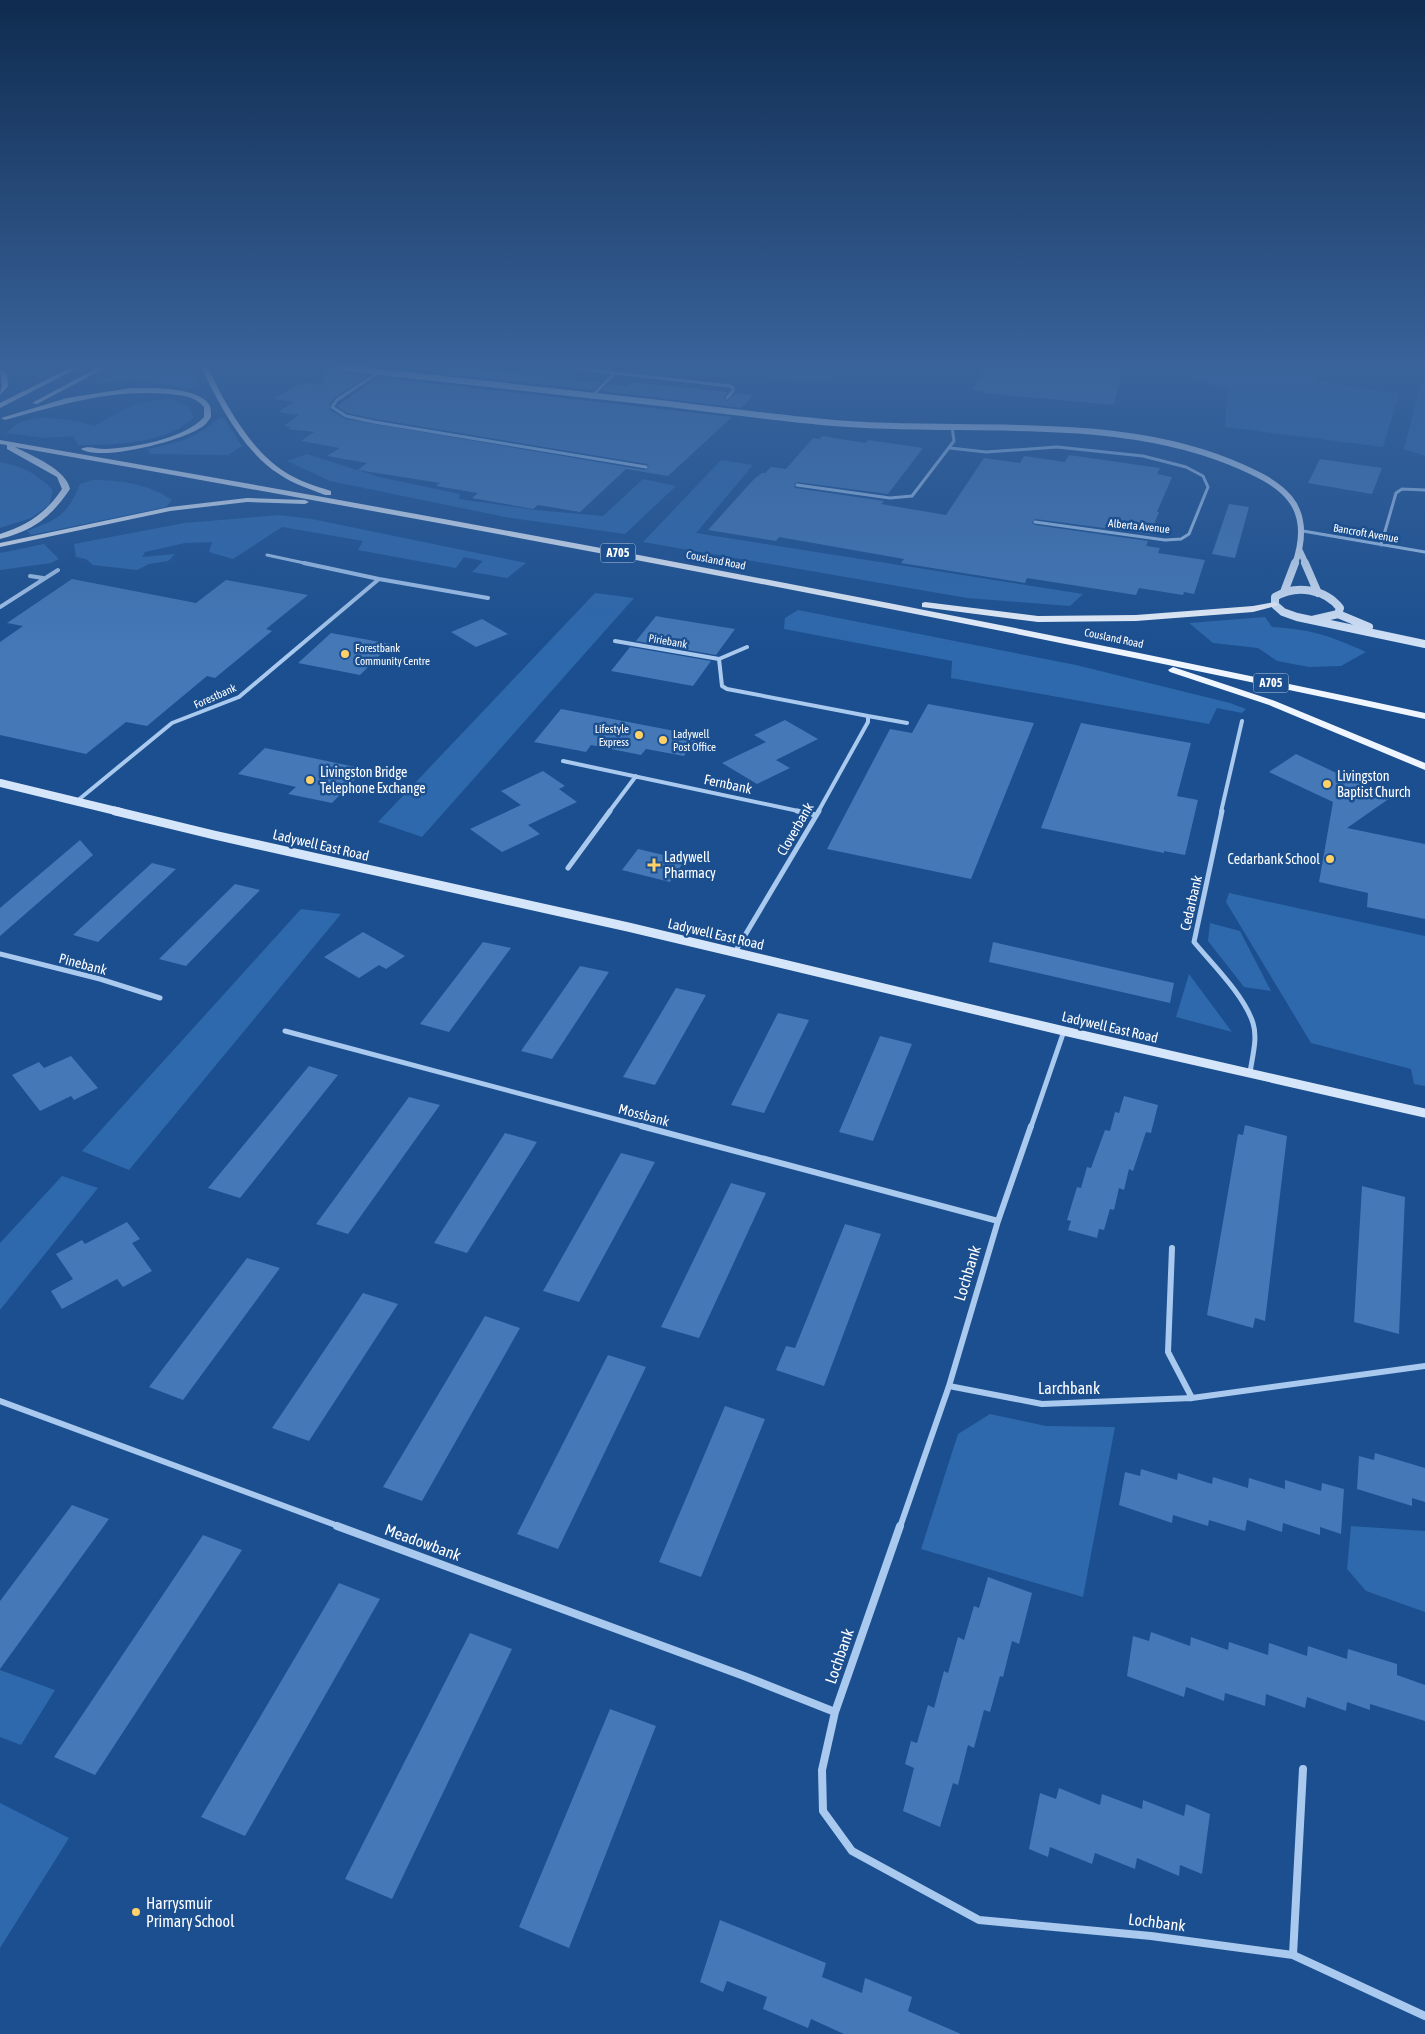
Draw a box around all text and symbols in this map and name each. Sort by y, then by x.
street label: Alberta Avenue [1108,517,1170,535]
street label: Bancroft Avenue [1332,521,1400,545]
road number: A705 [600,544,636,562]
street label: Cousland Road [685,548,747,572]
street label: Cousland Road [1083,626,1145,650]
street label: Piriebank [648,632,688,650]
place label: Forestbank Community Centre [355,642,430,667]
marker: Forestbank Community Centre [339,648,351,660]
road number: A705 [1254,674,1288,692]
street label: Forestbank [192,681,238,711]
place label: Lifestyle Express [595,723,629,748]
place label: Ladywell Post Office [673,728,716,753]
marker: Lifestyle Express [633,729,645,741]
marker: Ladywell Post Office [657,734,669,746]
place label: Livingston Bridge Telephone Exchange [320,764,426,796]
place label: Livingston Baptist Church [1337,768,1411,800]
street label: Fernbank [703,771,753,797]
marker: Livingston Bridge Telephone Exchange [304,774,316,786]
marker: Livingston Baptist Church [1321,778,1333,790]
street label: Cloverbank [773,800,817,858]
street label: Ladywell East Road [271,826,371,864]
place label: Ladywell Pharmacy [664,849,716,881]
place label: Cedarbank School [1227,851,1320,867]
marker: Cedarbank School [1324,853,1336,865]
marker: Ladywell Pharmacy [648,859,660,871]
street label: Cedarbank [1177,874,1205,932]
street label: Ladywell East Road [666,915,766,953]
street label: Pinebank [57,950,109,978]
street label: Ladywell East Road [1060,1008,1160,1046]
street label: Mossbank [617,1101,671,1129]
street label: Lochbank [950,1243,984,1303]
street label: Larchbank [1038,1379,1100,1397]
street label: Meadowbank [382,1520,464,1564]
street label: Lochbank [821,1626,857,1686]
place label: Harrysmuir Primary School [146,1894,235,1931]
marker: Harrysmuir Primary School [130,1906,142,1918]
street label: Lochbank [1128,1910,1186,1934]

